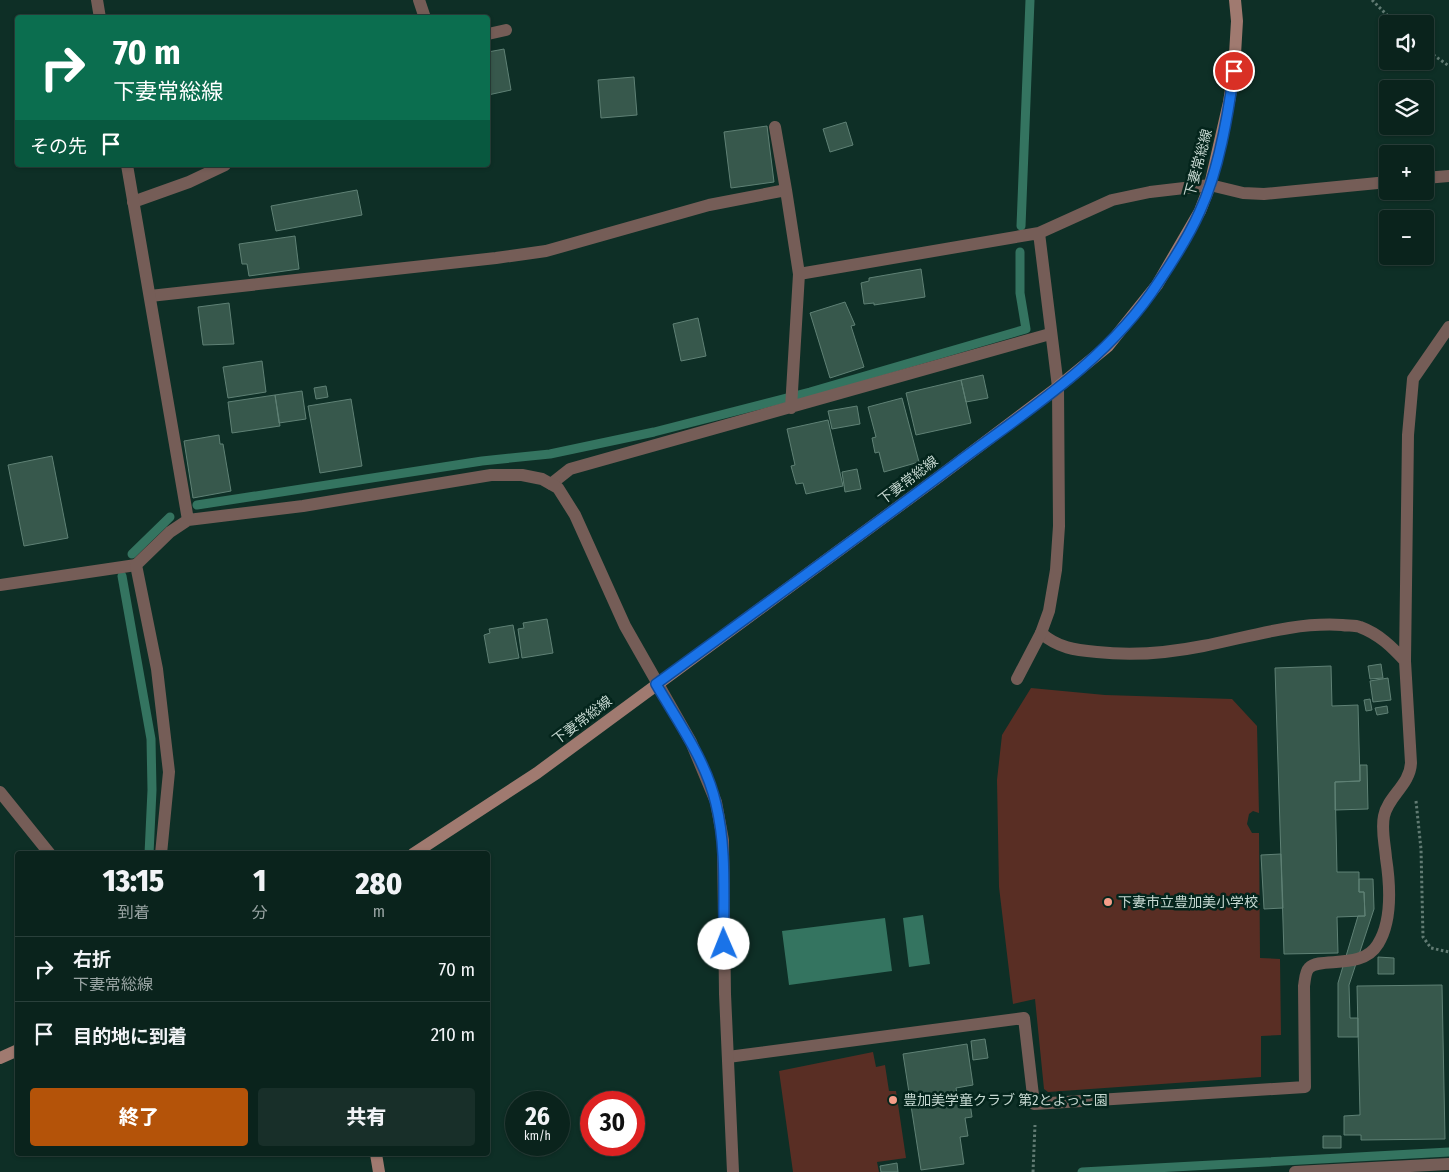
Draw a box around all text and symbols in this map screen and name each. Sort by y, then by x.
map controls [1379,15,1434,265]
button: sound [1379,15,1434,70]
text: 70 m [113,31,181,73]
icon: right [30,35,95,100]
pin [1213,50,1255,92]
icon: arrive [1220,57,1248,85]
text: 下妻常総線 [113,78,223,105]
button: layers [1379,80,1434,135]
street label: 下妻常総線 [1181,127,1216,199]
icon: arrive [97,130,125,158]
text: その先 [30,135,87,158]
button: + [1379,145,1434,200]
button: − [1379,210,1434,265]
street label: 下妻常総線 [875,453,941,508]
street label: 下妻常総線 [549,693,615,748]
text: 13:15 [103,863,164,899]
text: 1 [253,863,266,899]
text: 280 [355,866,402,902]
place label: 下妻市立豊加美小学校 [1118,894,1258,911]
marker: 下妻市立豊加美小学校 [1102,896,1114,908]
text: m [373,902,385,921]
text: 到着 [117,903,149,922]
text: 分 [252,903,268,922]
position arrow [697,917,749,969]
text: 右折 [73,948,111,971]
icon: right [30,955,58,983]
text: 70 m [439,958,475,981]
text: 下妻常総線 [73,975,153,994]
icon: arrive [30,1020,58,1048]
text: 210 m [431,1023,475,1046]
text: 目的地に到着 [73,1025,187,1048]
button: 終了 [30,1088,248,1146]
button: 共有 [258,1088,475,1146]
speed limit sign: 30 [580,1091,645,1156]
place label: 豊加美学童クラブ 第2とよっこ園 [903,1092,1108,1109]
marker: 豊加美学童クラブ 第2とよっこ園 [887,1094,899,1106]
text: 26 [525,1102,550,1132]
text: km/h [524,1129,551,1143]

